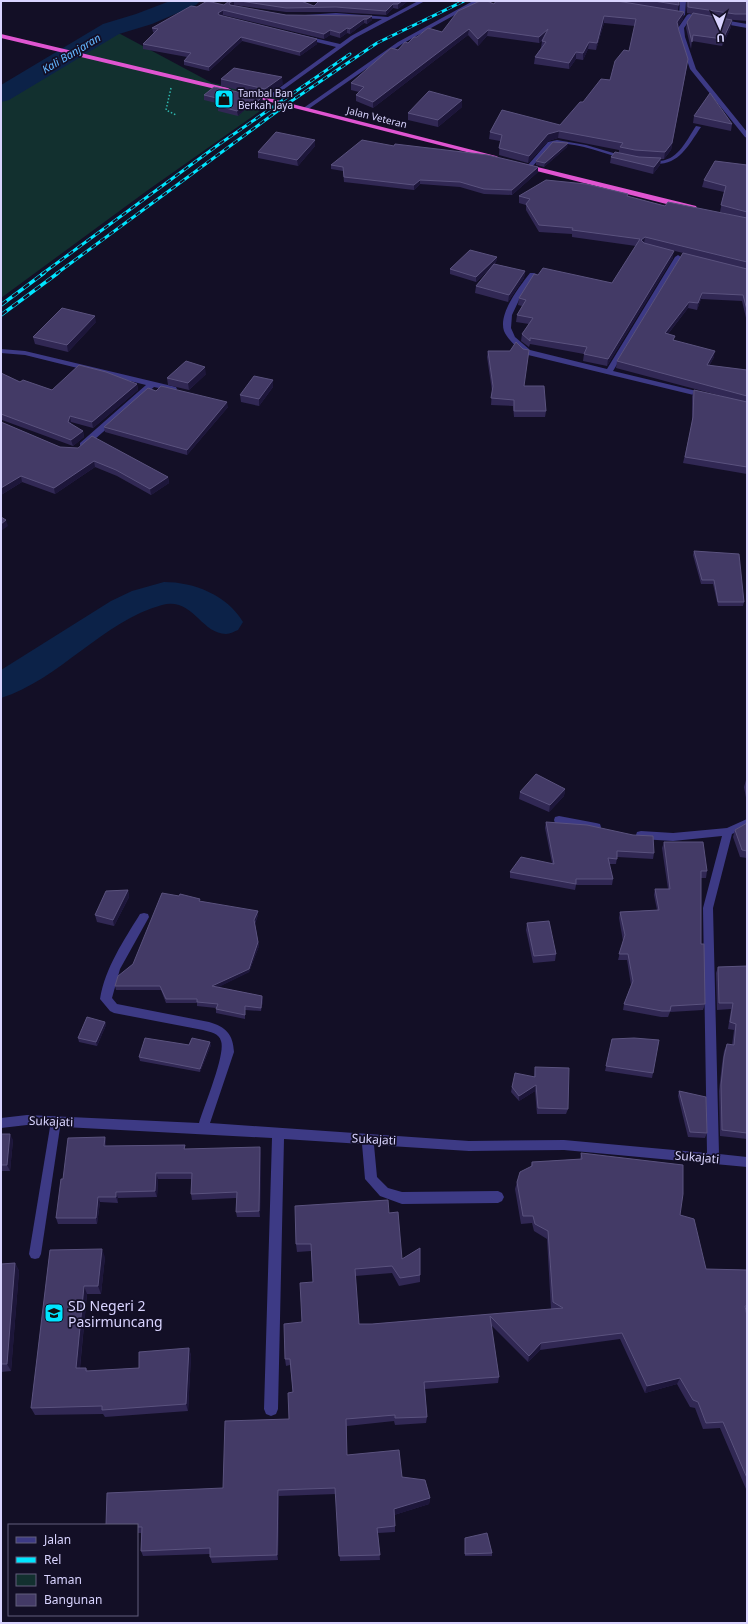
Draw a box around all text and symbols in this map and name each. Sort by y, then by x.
north arrow [700,8,740,48]
water label: Kali Banjaran [39,30,103,76]
text: U [716,31,725,46]
place label: Tambal Ban Berkah Jaya [238,86,293,112]
shop icon: Tambal Ban Berkah Jaya [213,88,235,110]
street label: Jalan Veteran [344,102,409,131]
street label: Sukajati [29,1112,73,1130]
street label: Sukajati [351,1129,397,1149]
street label: Sukajati [674,1147,720,1167]
place label: SD Negeri 2 Pasirmuncang [68,1296,163,1331]
school or university icon: SD Negeri 2 Pasirmuncang [43,1302,65,1324]
legend [8,1524,138,1616]
text: Jalan [43,1531,71,1548]
text: Rel [44,1551,61,1568]
text: Taman [44,1571,82,1588]
text: Bangunan [44,1591,102,1608]

